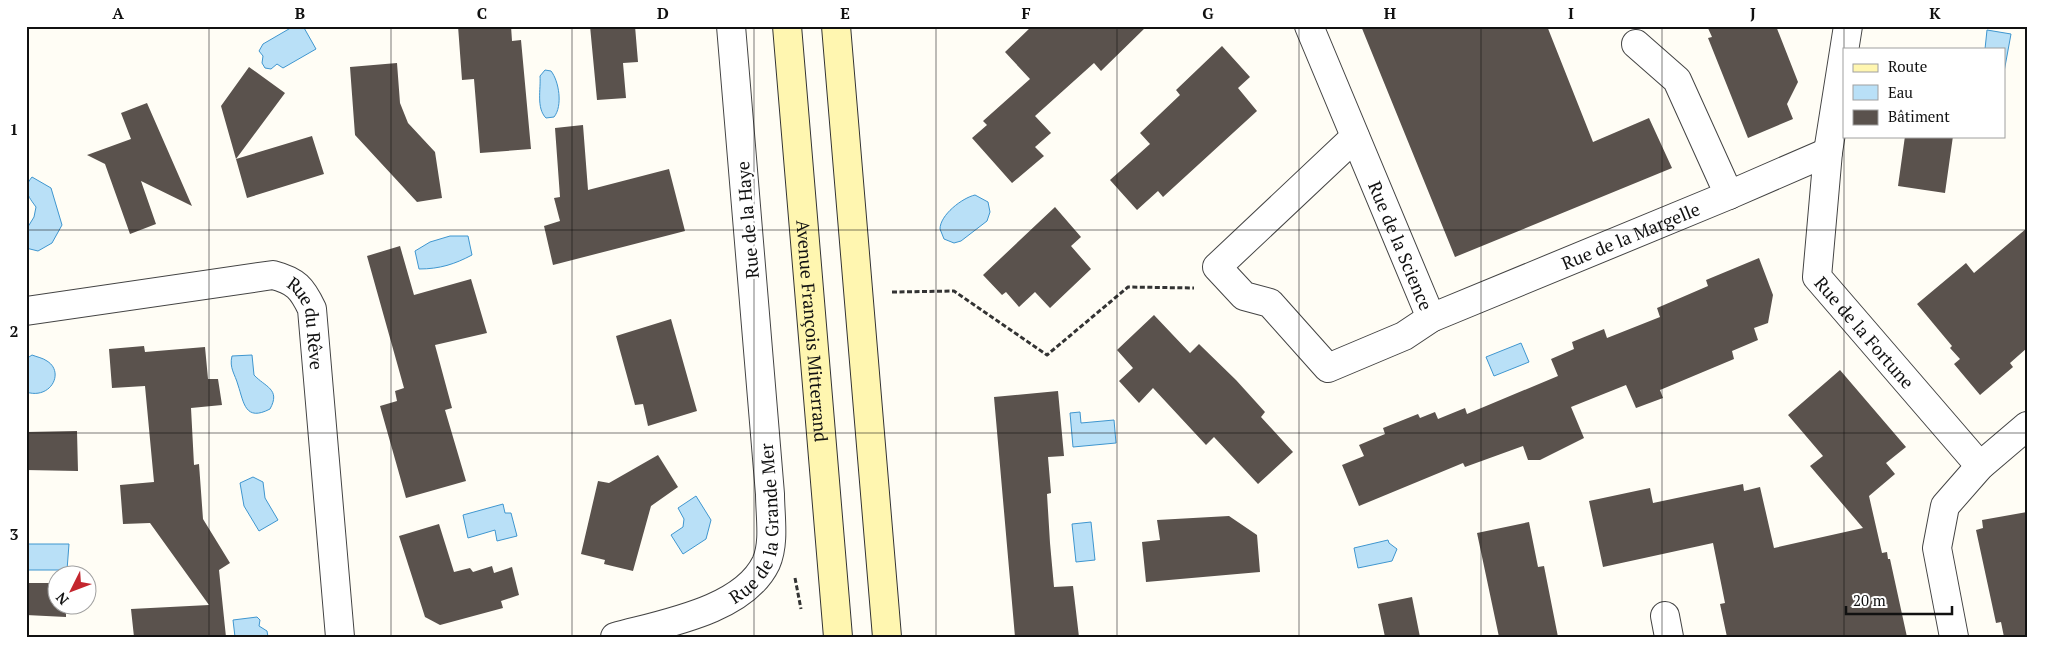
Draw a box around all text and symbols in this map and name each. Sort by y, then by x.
text: A [112,2,124,24]
text: B [295,2,305,24]
text: C [477,2,487,24]
text: D [657,2,669,24]
text: E [840,2,850,24]
text: F [1021,2,1031,24]
text: G [1202,2,1214,24]
text: H [1384,2,1396,24]
text: I [1568,2,1574,24]
text: J [1750,2,1756,24]
text: K [1929,2,1941,24]
legend [1843,48,2006,138]
text: Route [1888,56,1927,76]
text: Eau [1888,82,1913,102]
text: Bâtiment [1888,106,1950,126]
text: 1 [9,118,19,140]
street label: Rue de la Haye [730,160,764,280]
street label: Rue de la Science [1363,177,1438,314]
street label: Rue de la Margelle [1558,196,1703,275]
street label: Avenue François Mitterrand [791,219,834,443]
street label: Rue du Rêve [283,271,329,371]
street label: Rue de la Fortune [1809,271,1920,393]
text: 2 [9,320,19,342]
street label: Rue de la Grande Mer [724,442,783,609]
text: 3 [9,523,19,545]
north arrow [48,566,98,616]
scale bar [1846,583,1952,615]
text: N [51,588,73,609]
text: 20 m [1853,590,1886,610]

